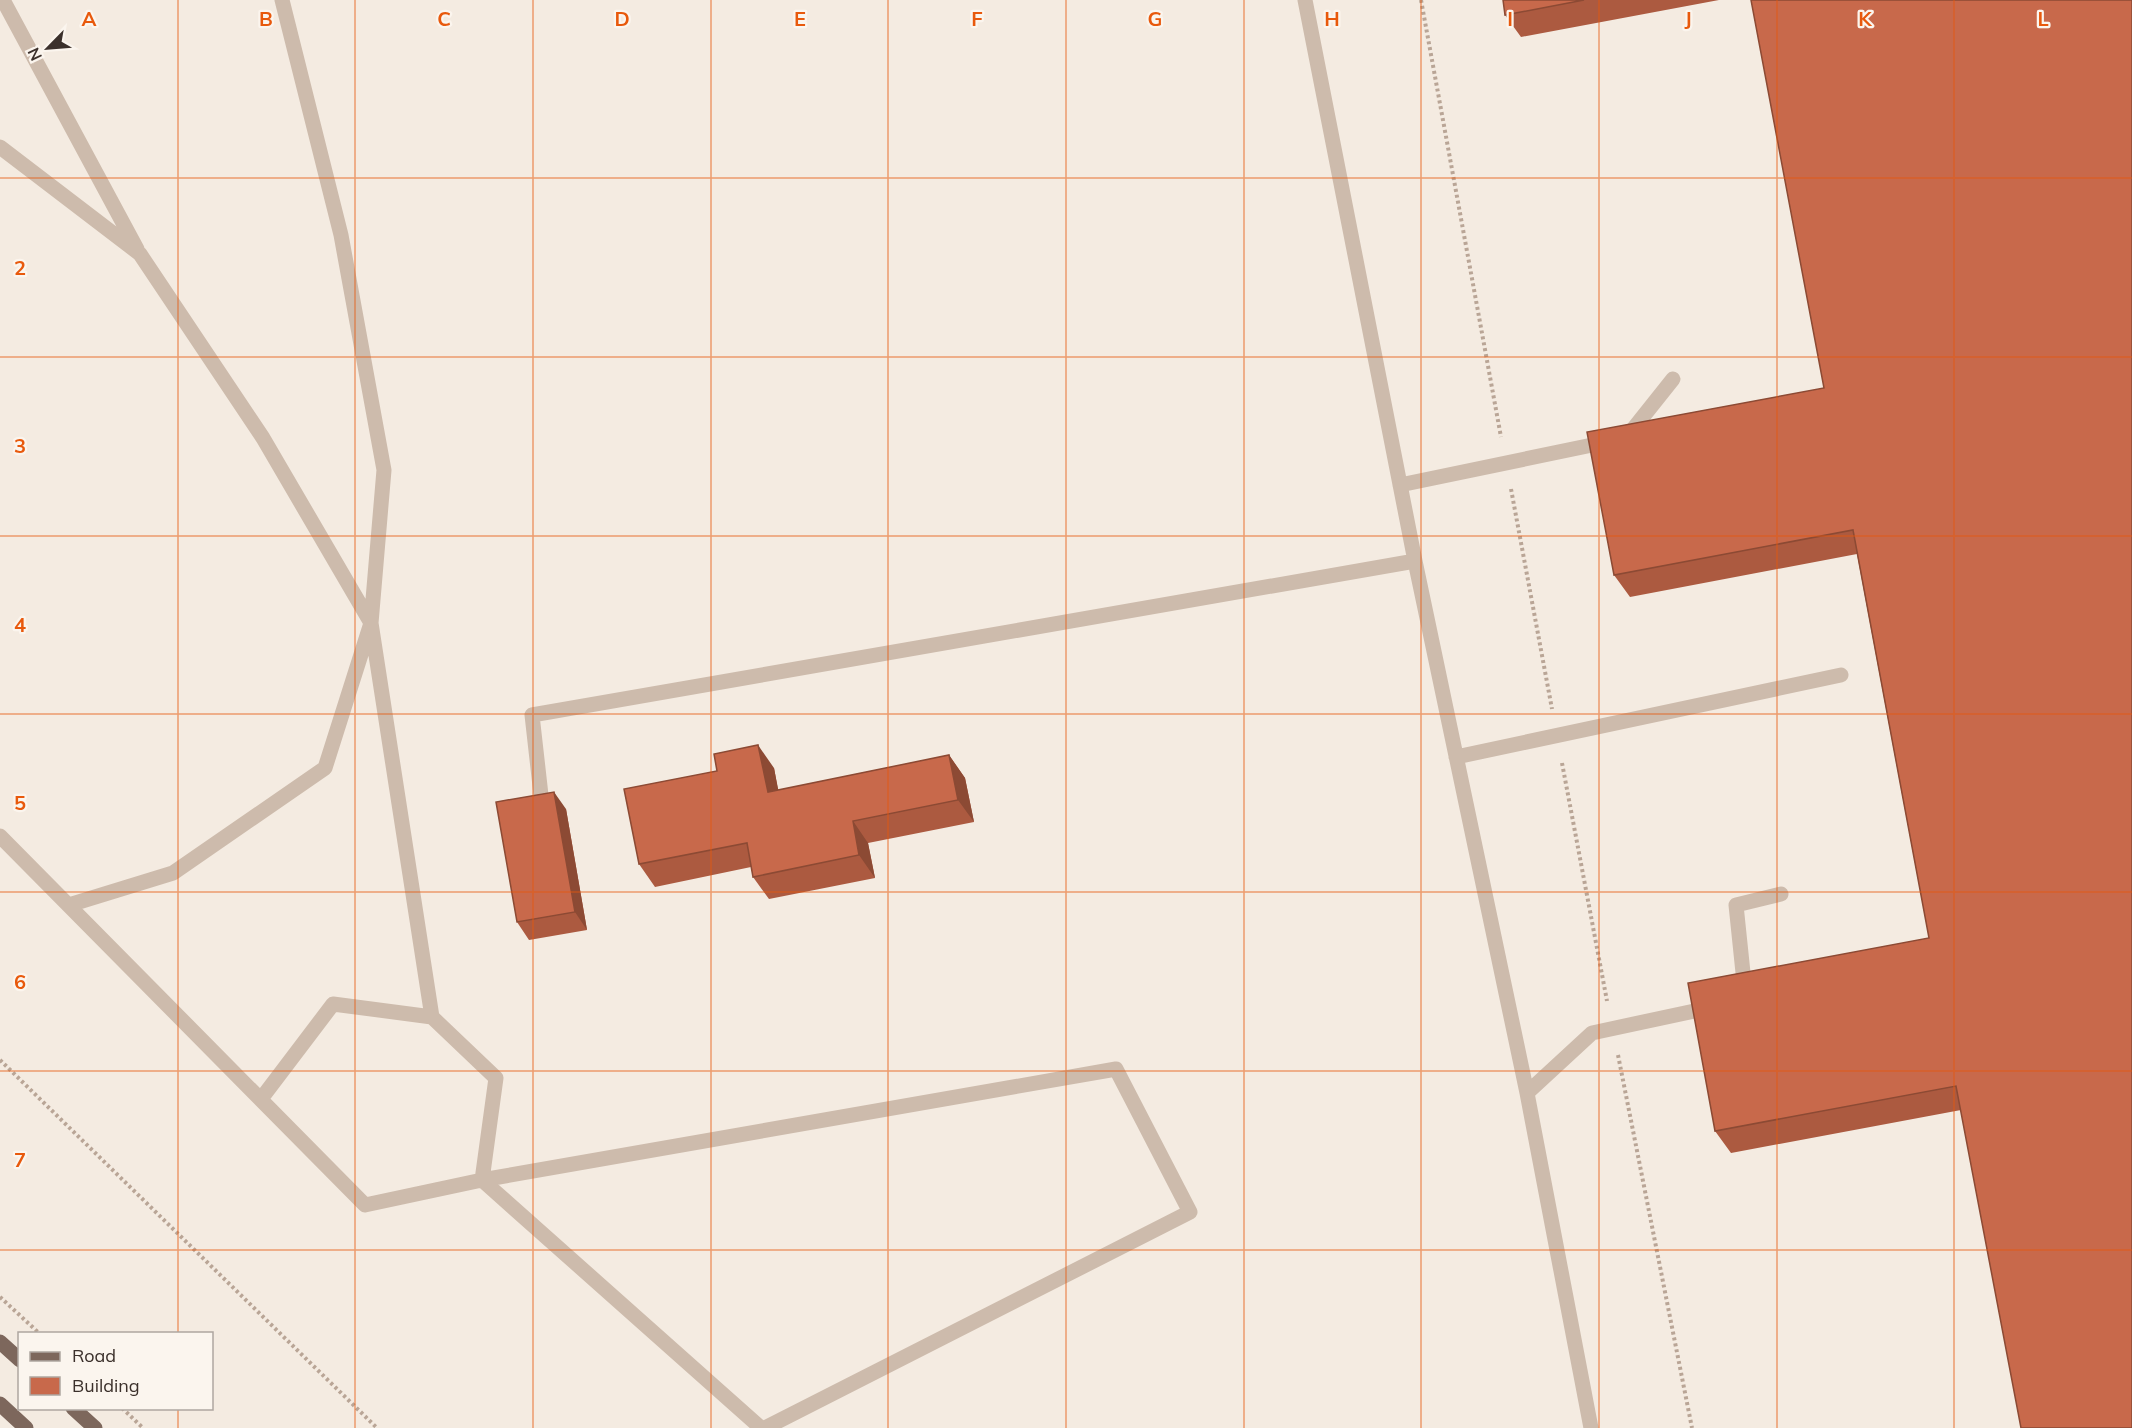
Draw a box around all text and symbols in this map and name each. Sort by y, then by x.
text: A [82,6,97,31]
text: B [259,6,273,31]
text: C [437,6,451,31]
text: D [614,6,630,31]
text: E [794,6,806,31]
text: F [971,6,983,31]
text: G [1148,6,1162,31]
text: H [1324,6,1340,31]
text: I [1507,6,1513,31]
text: J [1684,6,1692,31]
text: K [1858,6,1872,31]
text: L [2037,6,2049,31]
north arrow [18,18,78,78]
text: N [23,45,46,64]
text: 2 [14,255,26,280]
text: 3 [14,433,26,458]
text: 4 [14,612,26,637]
text: 5 [14,790,26,815]
text: 6 [14,969,26,994]
text: 7 [14,1147,26,1172]
legend [18,1332,213,1410]
text: Road [72,1344,116,1367]
text: Building [72,1374,140,1397]

